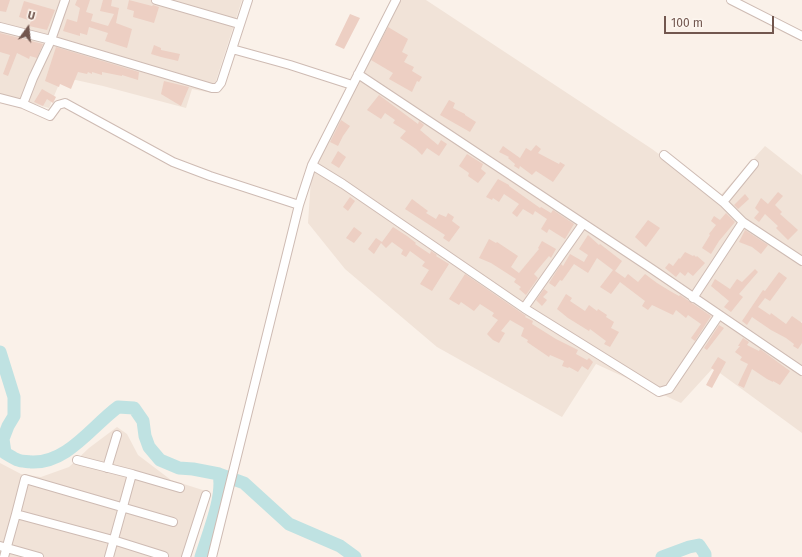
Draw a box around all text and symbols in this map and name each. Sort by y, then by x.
north arrow [8,8,48,48]
scale bar [666,8,776,34]
text: U [26,9,36,23]
text: 100 m [671,16,703,30]

